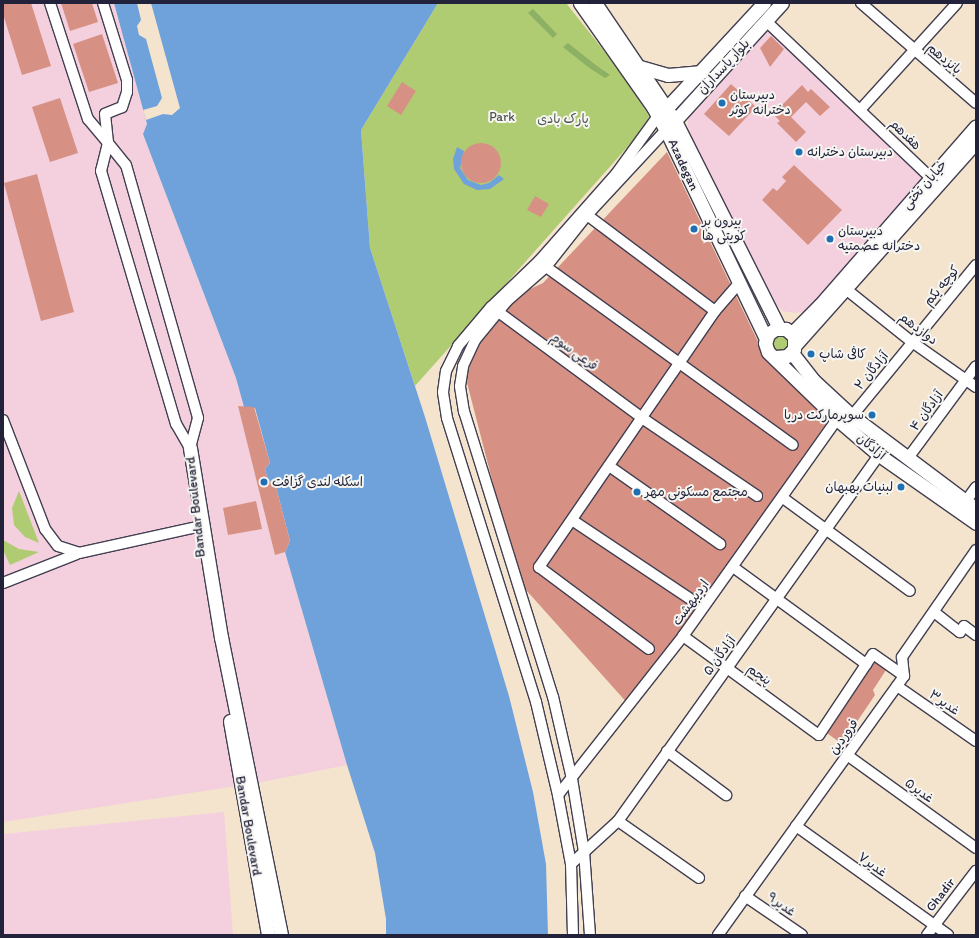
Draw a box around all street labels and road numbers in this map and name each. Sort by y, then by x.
street label: بلوار پاسداران [695,36,753,98]
street label: پانزدهم [923,40,965,78]
street label: هفدهم [886,116,924,154]
street label: Azadegan [664,137,702,193]
street label: خیابان تختی [899,157,951,213]
street label: کوچه یکم [921,263,963,309]
street label: دوازدهم [896,309,940,349]
street label: فرعی سوم [547,330,601,374]
street label: آزادگان ۲ [852,349,892,393]
street label: آزادگان ۴ [907,388,947,434]
street label: آزادگان [853,430,889,464]
street label: Bandar Boulevard [183,456,209,558]
street label: اردیبهشت [669,577,713,629]
street label: آزادگان ۵ [700,633,740,679]
street label: پنجم [744,661,774,689]
street label: غدیر۳ [926,687,962,719]
street label: فروردین [826,716,862,758]
street label: Bandar Boulevard [232,775,264,877]
street label: غدیر۵ [902,775,936,807]
street label: غدیر۷ [854,849,890,881]
street label: Ghadir [923,875,959,915]
street label: غدیر۹ [764,890,798,920]

